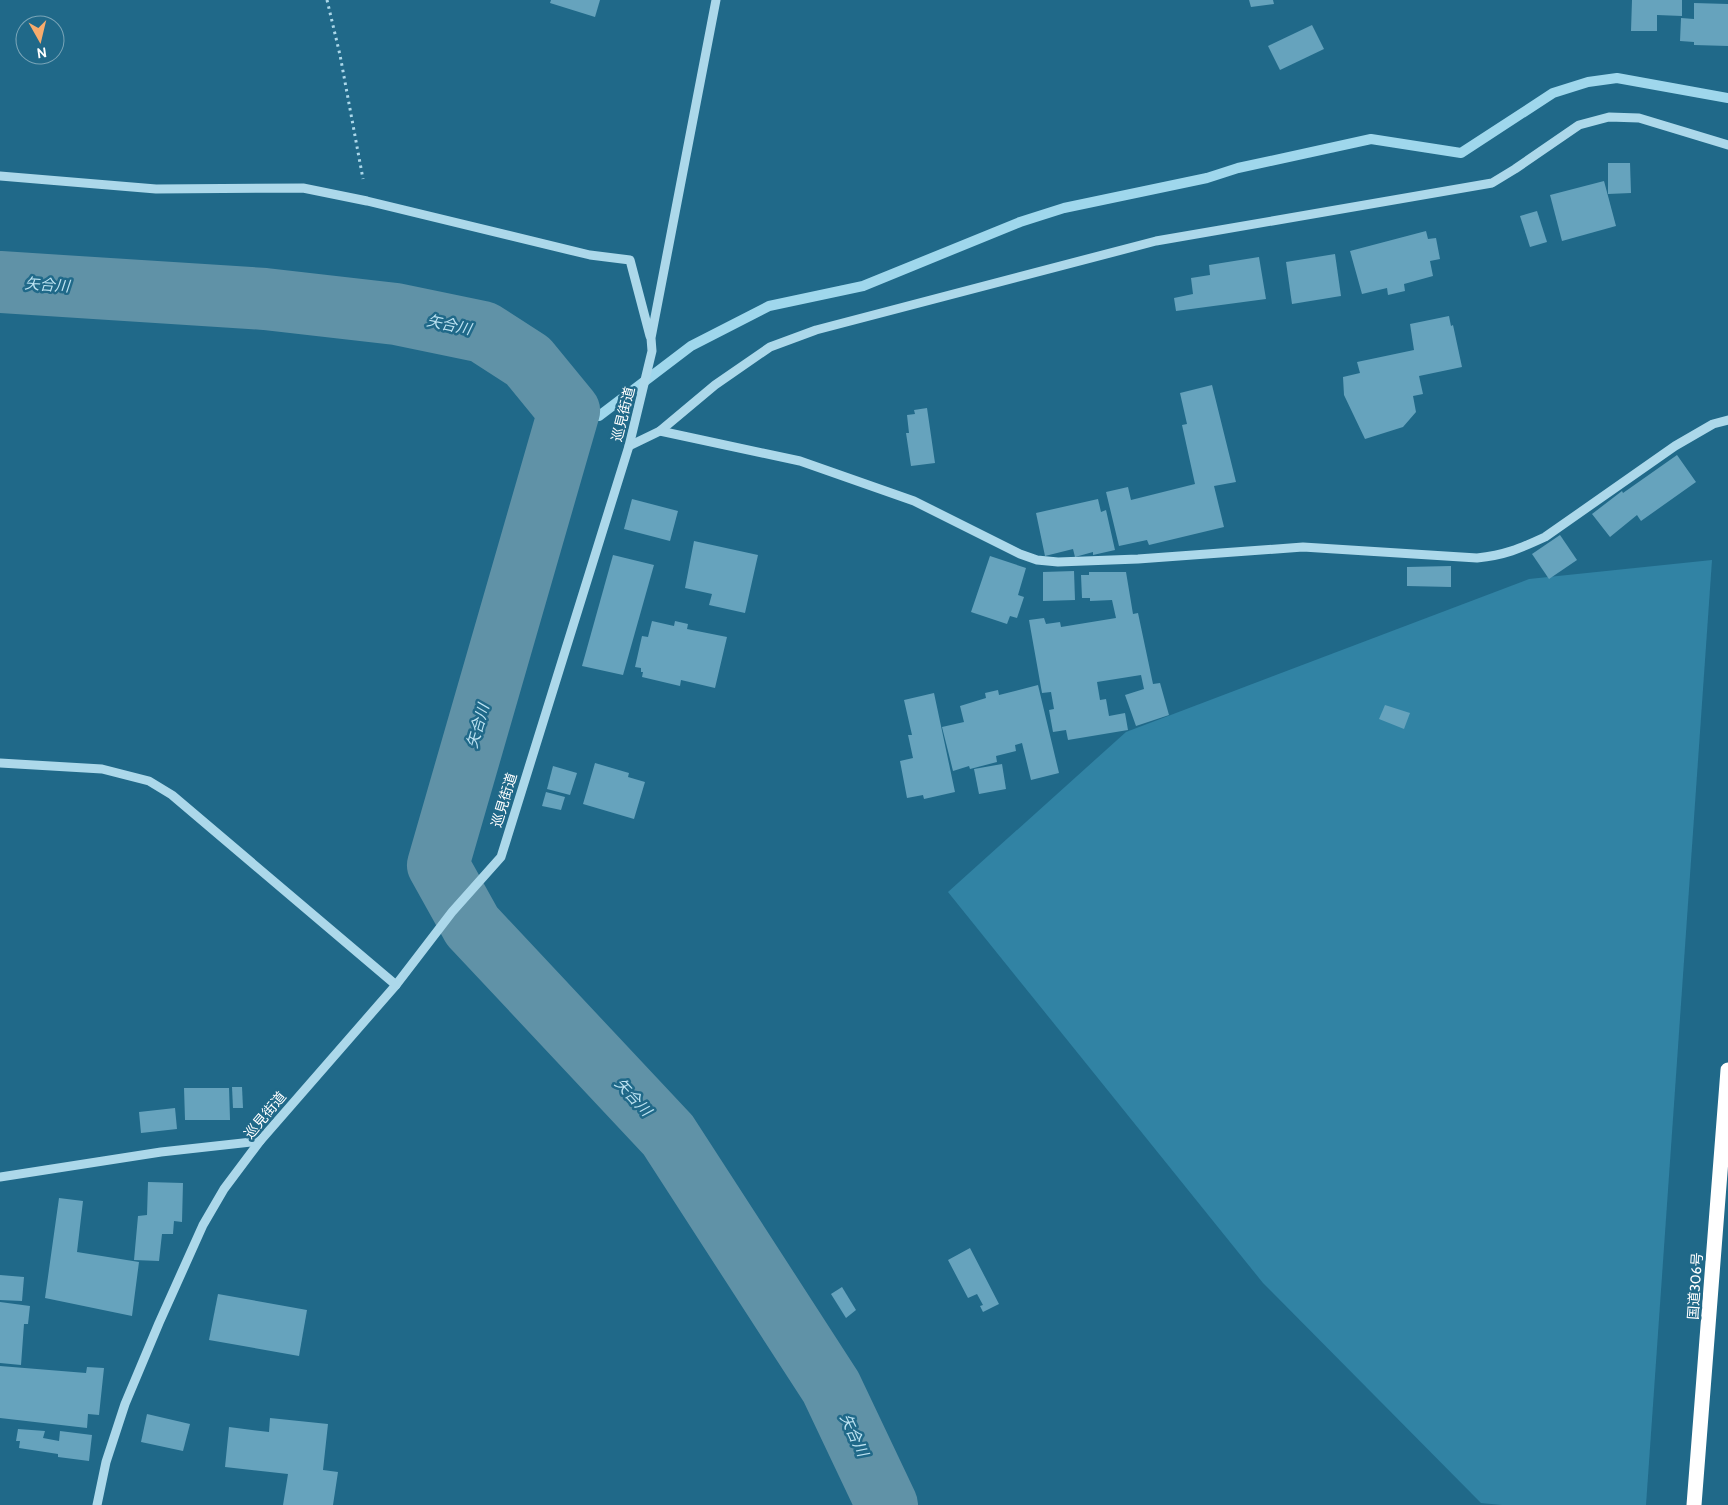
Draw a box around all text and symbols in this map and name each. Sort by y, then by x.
north arrow [15,15,65,65]
text: N [36,43,48,62]
water label: 矢合川 [24,274,72,296]
water label: 矢合川 [425,312,475,339]
street label: 巡見街道 [607,385,639,443]
water label: 矢合川 [463,700,493,750]
street label: 巡見街道 [487,771,521,829]
water label: 矢合川 [611,1074,656,1121]
street label: 巡見街道 [240,1088,290,1142]
street label: 国道306号 [1684,1252,1706,1320]
water label: 矢合川 [836,1411,873,1461]

